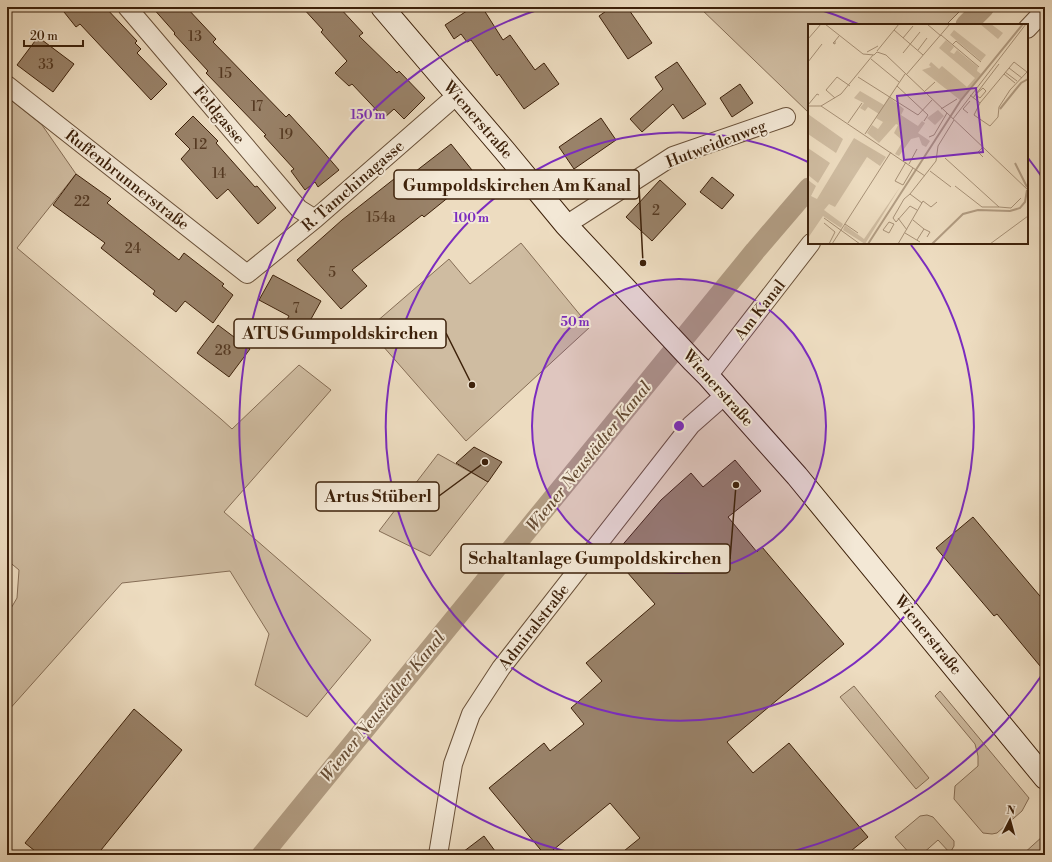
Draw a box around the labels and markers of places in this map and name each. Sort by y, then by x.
callout: Gumpoldskirchen Am Kanal [394,170,639,199]
callout: ATUS Gumpoldskirchen [234,319,446,348]
centre of rings [672,419,686,433]
callout: Artus Stüberl [316,482,439,511]
callout: Schaltanlage Gumpoldskirchen [461,544,730,573]

